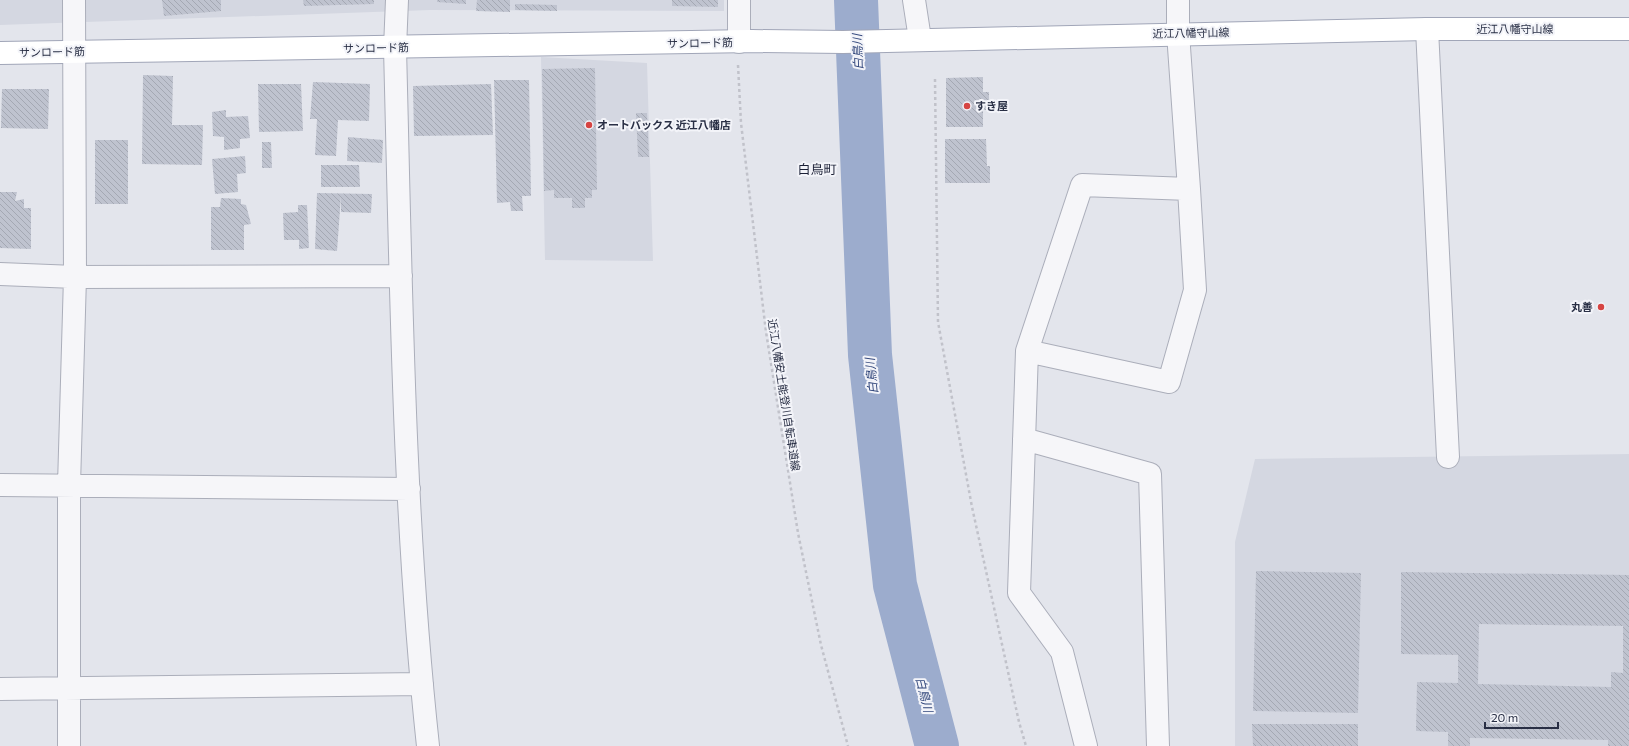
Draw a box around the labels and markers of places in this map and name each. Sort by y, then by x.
place label: すき屋 [975,99,1008,112]
marker: すき屋 [962,101,972,111]
place label: オートバックス 近江八幡店 [597,118,731,131]
marker: オートバックス 近江八幡店 [584,120,594,130]
place label: 丸善 [1571,300,1593,313]
marker: 丸善 [1596,302,1606,312]

